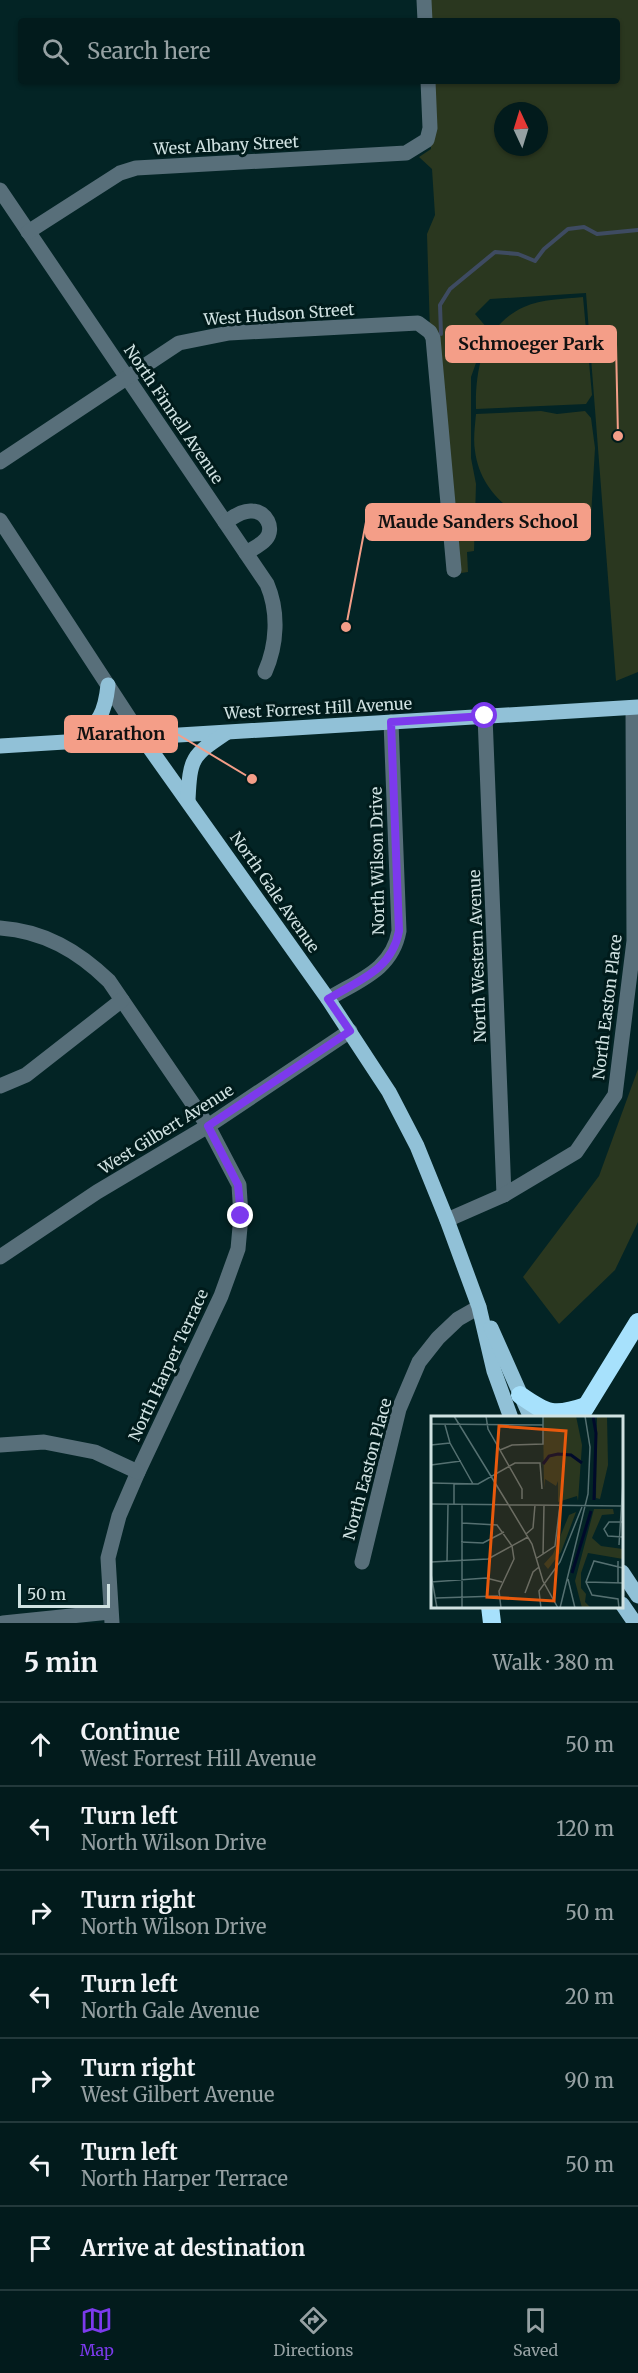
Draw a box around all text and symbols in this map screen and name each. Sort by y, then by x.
search box [18,18,620,84]
icon: search [39,35,72,68]
text: Search here [87,37,210,65]
north arrow [494,102,548,156]
street label: West Albany Street [152,131,300,159]
street label: West Hudson Street [202,299,356,329]
callout: Schmoeger Park [446,326,616,362]
text: Schmoeger Park [458,332,604,355]
street label: North Finnell Avenue [120,341,228,487]
callout: Maude Sanders School [366,504,590,540]
text: Maude Sanders School [378,510,578,533]
street label: West Forrest Hill Avenue [222,693,413,723]
route start [471,702,497,728]
callout: Marathon [65,716,177,752]
text: Marathon [77,722,165,745]
street label: North Wilson Drive [366,787,388,935]
street label: North Gale Avenue [226,828,324,956]
street label: North Western Avenue [464,869,490,1043]
street label: North Easton Place [588,933,626,1081]
street label: West Gilbert Avenue [94,1080,237,1179]
route end [227,1202,253,1228]
street label: North Harper Terrace [124,1286,212,1444]
street label: North Easton Place [338,1396,396,1542]
inset map [431,1416,623,1608]
scale bar [18,1581,110,1608]
text: 50 m [27,1584,66,1604]
text: 5 min [24,1646,98,1679]
text: Walk · 380 m [493,1650,614,1675]
text: Continue [81,1718,180,1746]
icon: ahead [24,1728,57,1761]
text: 50 m [565,1732,614,1757]
text: West Forrest Hill Avenue [81,1746,316,1771]
text: Turn left [81,1802,178,1830]
icon: left [24,1812,57,1845]
text: 120 m [556,1816,614,1841]
text: North Wilson Drive [81,1830,266,1855]
text: Turn right [81,1886,195,1914]
icon: right [24,1896,57,1929]
text: 50 m [565,1900,614,1925]
text: North Wilson Drive [81,1914,266,1939]
text: Turn left [81,1970,178,1998]
icon: left [24,1980,57,2013]
text: 20 m [565,1984,614,2009]
text: North Gale Avenue [81,1998,259,2023]
text: Turn right [81,2054,195,2082]
icon: right [24,2064,57,2097]
text: 90 m [564,2068,614,2093]
text: West Gilbert Avenue [81,2082,274,2107]
text: Turn left [81,2138,178,2166]
icon: left [24,2148,57,2181]
text: 50 m [565,2152,614,2177]
text: North Harper Terrace [81,2166,288,2191]
icon: arrive [24,2232,57,2265]
text: Arrive at destination [81,2234,305,2262]
tab: Map [80,2304,114,2360]
tab: Directions [273,2304,353,2360]
tab: Saved [513,2304,558,2360]

